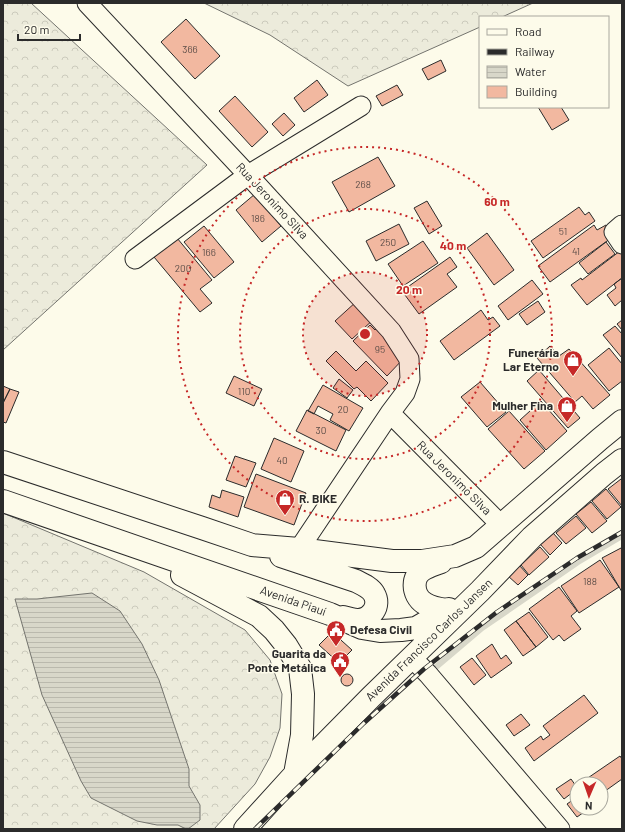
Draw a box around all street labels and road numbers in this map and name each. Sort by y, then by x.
street label: Rua Jeronimo Silva [234,159,312,241]
street label: Rua Jeronimo Silva [415,437,495,517]
street label: Avenida Francisco Carlos Jansen [362,575,495,704]
street label: Avenida Piauí [259,582,329,618]

